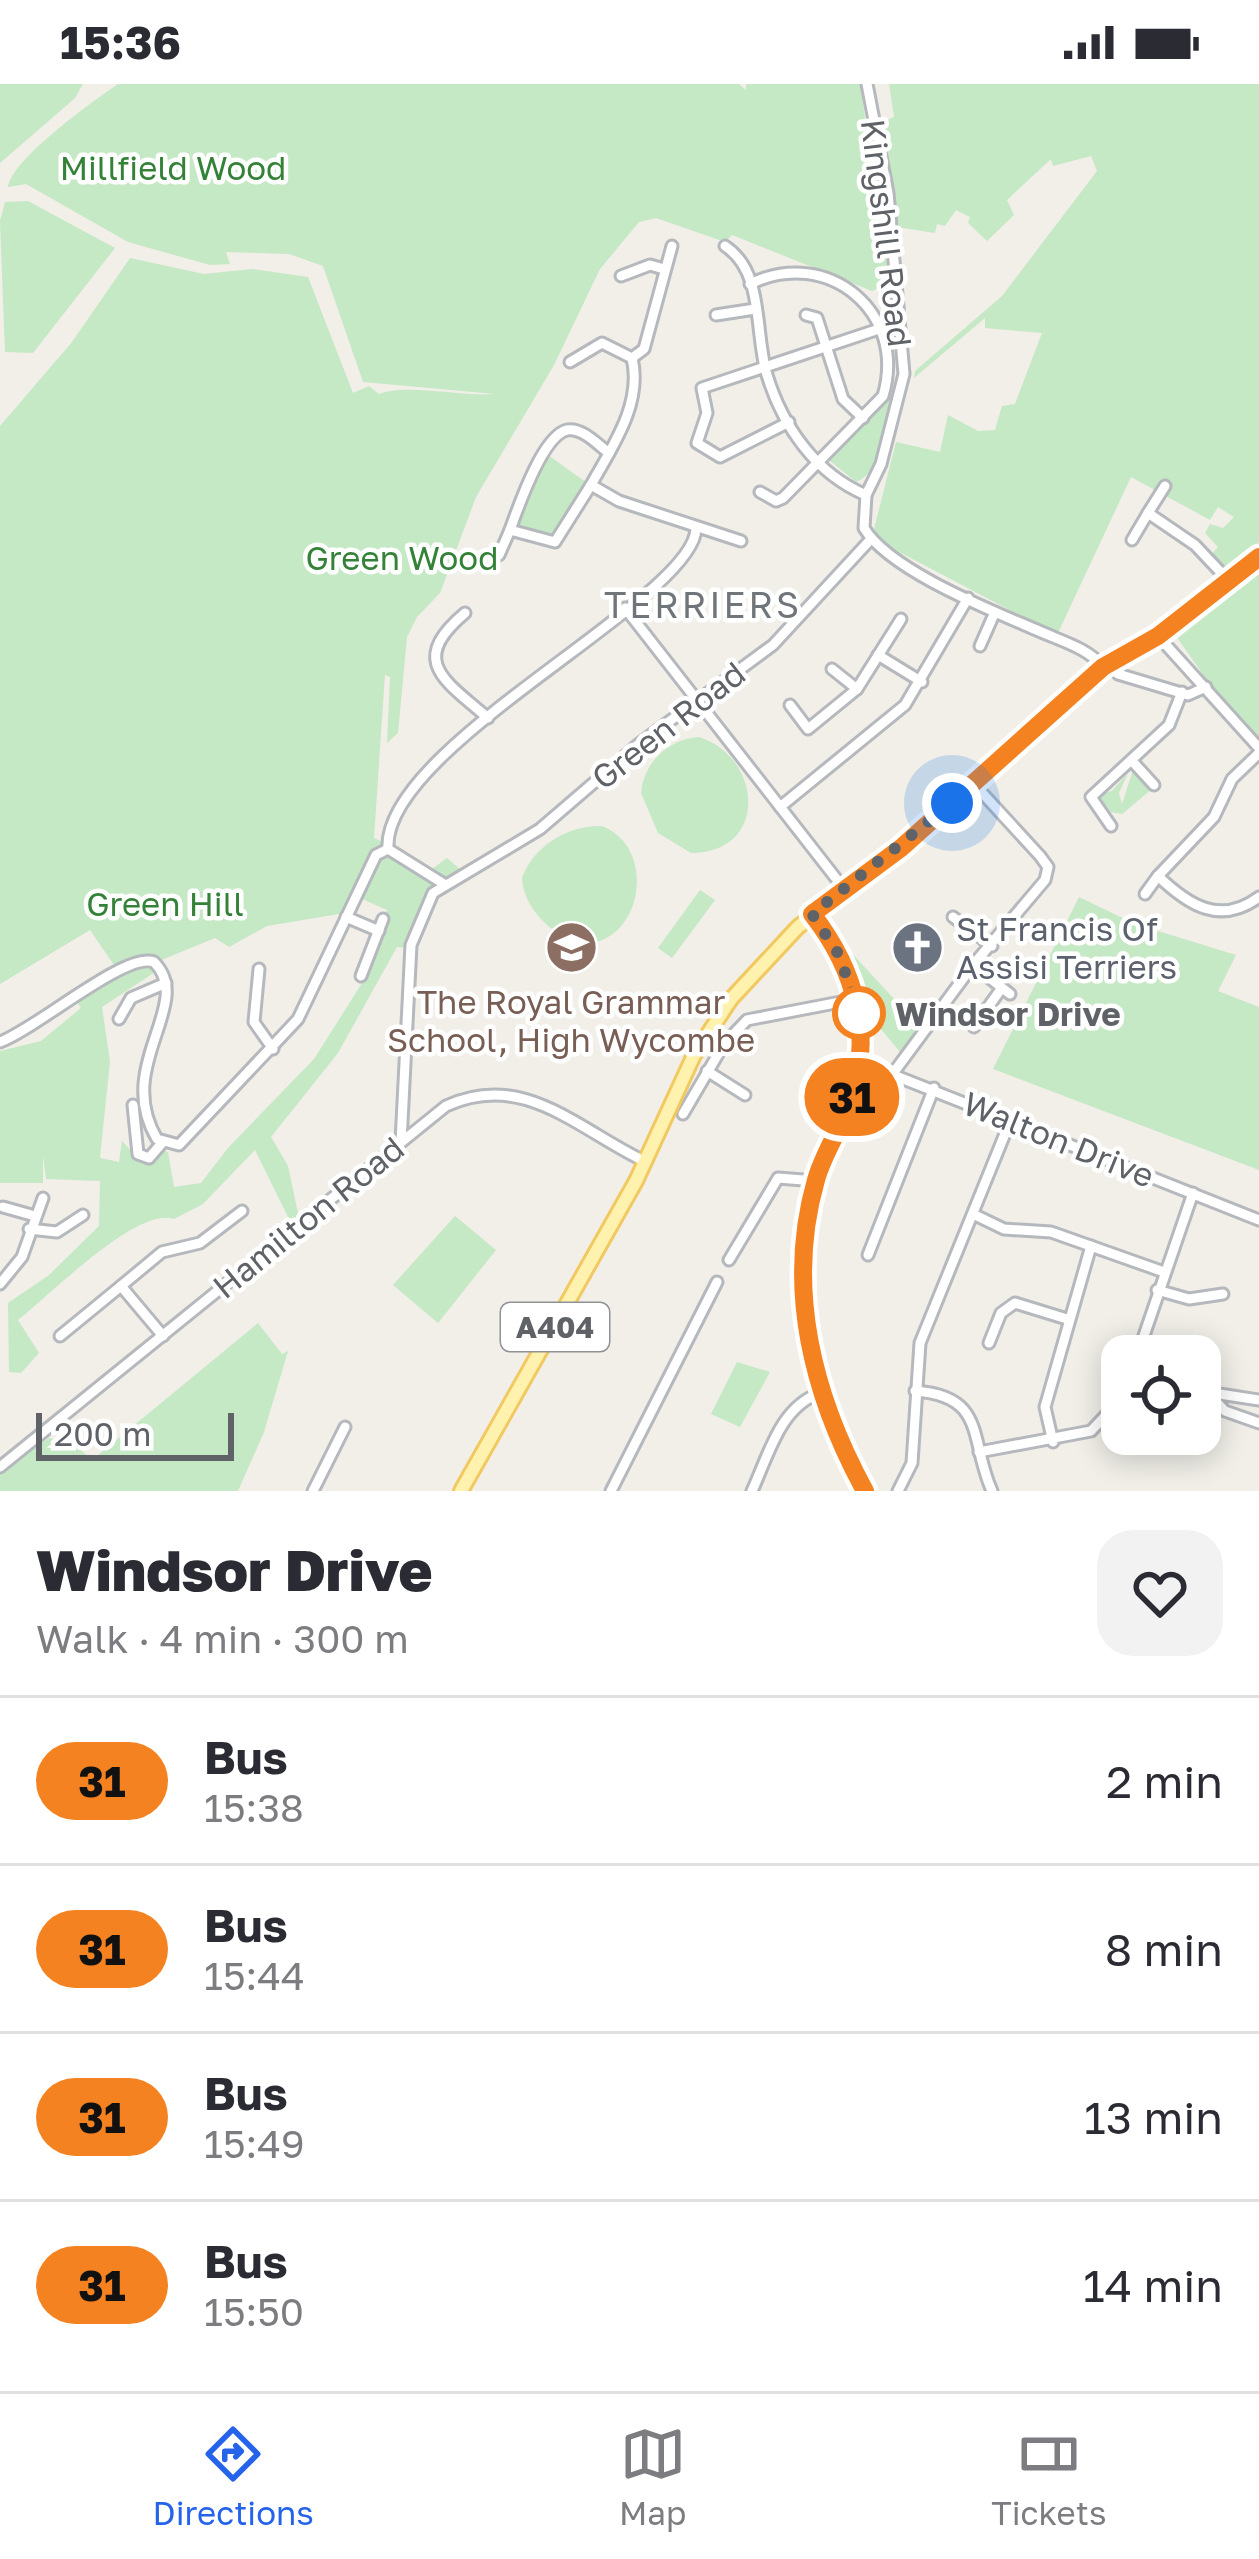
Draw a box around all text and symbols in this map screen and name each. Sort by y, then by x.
text: 15:36 [60,15,181,69]
street label: Kingshill Road [854,117,920,349]
park label: Millfield Wood [60,148,286,187]
park label: Green Wood [306,538,498,577]
district label: TERRIERS [604,583,802,626]
street label: Green Road [584,653,752,797]
your location [922,773,982,833]
park label: Green Hill [86,884,244,923]
place label: St Francis Of Assisi Terriers [956,909,1177,986]
school or university icon: The Royal Grammar School, High Wycombe [543,919,599,975]
church icon: St Francis Of Assisi Terriers [889,919,945,975]
place label: The Royal Grammar School, High Wycombe [387,982,755,1059]
marker: Windsor Drive [834,988,884,1038]
place label: Windsor Drive [895,994,1121,1033]
line badge: 31 [798,1058,906,1136]
text: 31 [828,1072,876,1122]
street label: Walton Drive [958,1083,1160,1195]
street label: Hamilton Road [205,1128,411,1306]
road number: A404 [501,1303,609,1351]
map controls [1101,1335,1221,1455]
button: locate [1101,1335,1221,1455]
scale bar [36,1407,234,1460]
text: 200 m [54,1414,152,1453]
button: heart [1097,1530,1223,1656]
text: Windsor Drive [36,1535,432,1604]
text: Walk · 4 min · 300 m [36,1615,409,1662]
text: Bus [204,1730,288,1784]
text: 2 min [1106,1754,1223,1808]
text: 31 [78,1756,126,1806]
text: 15:38 [204,1784,304,1831]
text: Bus [204,1898,288,1952]
text: 8 min [1105,1922,1223,1976]
text: 31 [78,1924,126,1974]
text: 15:44 [204,1952,305,1999]
text: Bus [204,2066,288,2120]
text: 13 min [1084,2090,1223,2144]
text: 31 [78,2092,126,2142]
text: 15:49 [204,2120,305,2167]
text: Bus [204,2234,288,2288]
text: 14 min [1083,2258,1223,2312]
text: 31 [78,2260,126,2310]
text: 15:50 [204,2288,304,2335]
tab: Directions [153,2421,314,2532]
tab: Map [619,2421,686,2532]
tab: Tickets [991,2421,1106,2532]

